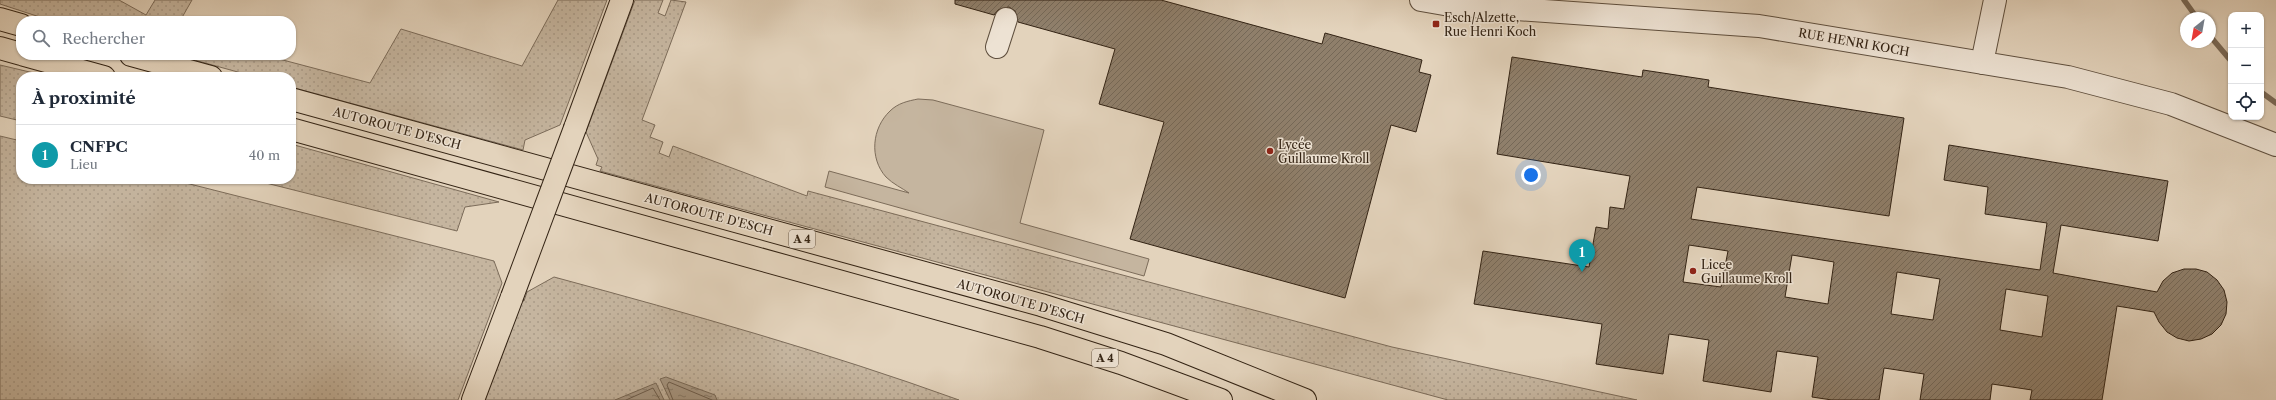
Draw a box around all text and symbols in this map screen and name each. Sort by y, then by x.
place label: Esch/Alzette, Rue Henri Koch [1444,10,1537,39]
north arrow [2180,12,2216,48]
map controls [2228,12,2264,120]
button: + [2228,12,2264,48]
search box [16,16,296,60]
marker: Esch/Alzette, Rue Henri Koch [1431,19,1441,29]
street label: RUE HENRI KOCH [1797,25,1911,59]
icon: search [30,27,52,49]
text: Rechercher [62,29,145,48]
button: − [2228,48,2264,84]
button: locate [2228,84,2264,120]
text: À proximité [32,88,136,108]
street label: AUTOROUTE D'ESCH [330,103,463,152]
text: CNFPC [70,137,128,156]
place label: Lycée Guillaume Kroll [1278,137,1370,166]
marker: Lycée Guillaume Kroll [1265,146,1275,156]
text: 1 [42,147,48,163]
text: 40 m [249,147,280,163]
text: Lieu [70,156,98,172]
your location [1521,165,1541,185]
street label: AUTOROUTE D'ESCH [642,189,775,238]
road number: A 4 [789,230,815,248]
pin: 1 [1569,239,1595,272]
place label: Licee Guillaume Kroll [1701,257,1793,286]
marker: Licee Guillaume Kroll [1688,266,1698,276]
street label: AUTOROUTE D'ESCH [954,275,1087,326]
road number: A 4 [1092,349,1118,367]

